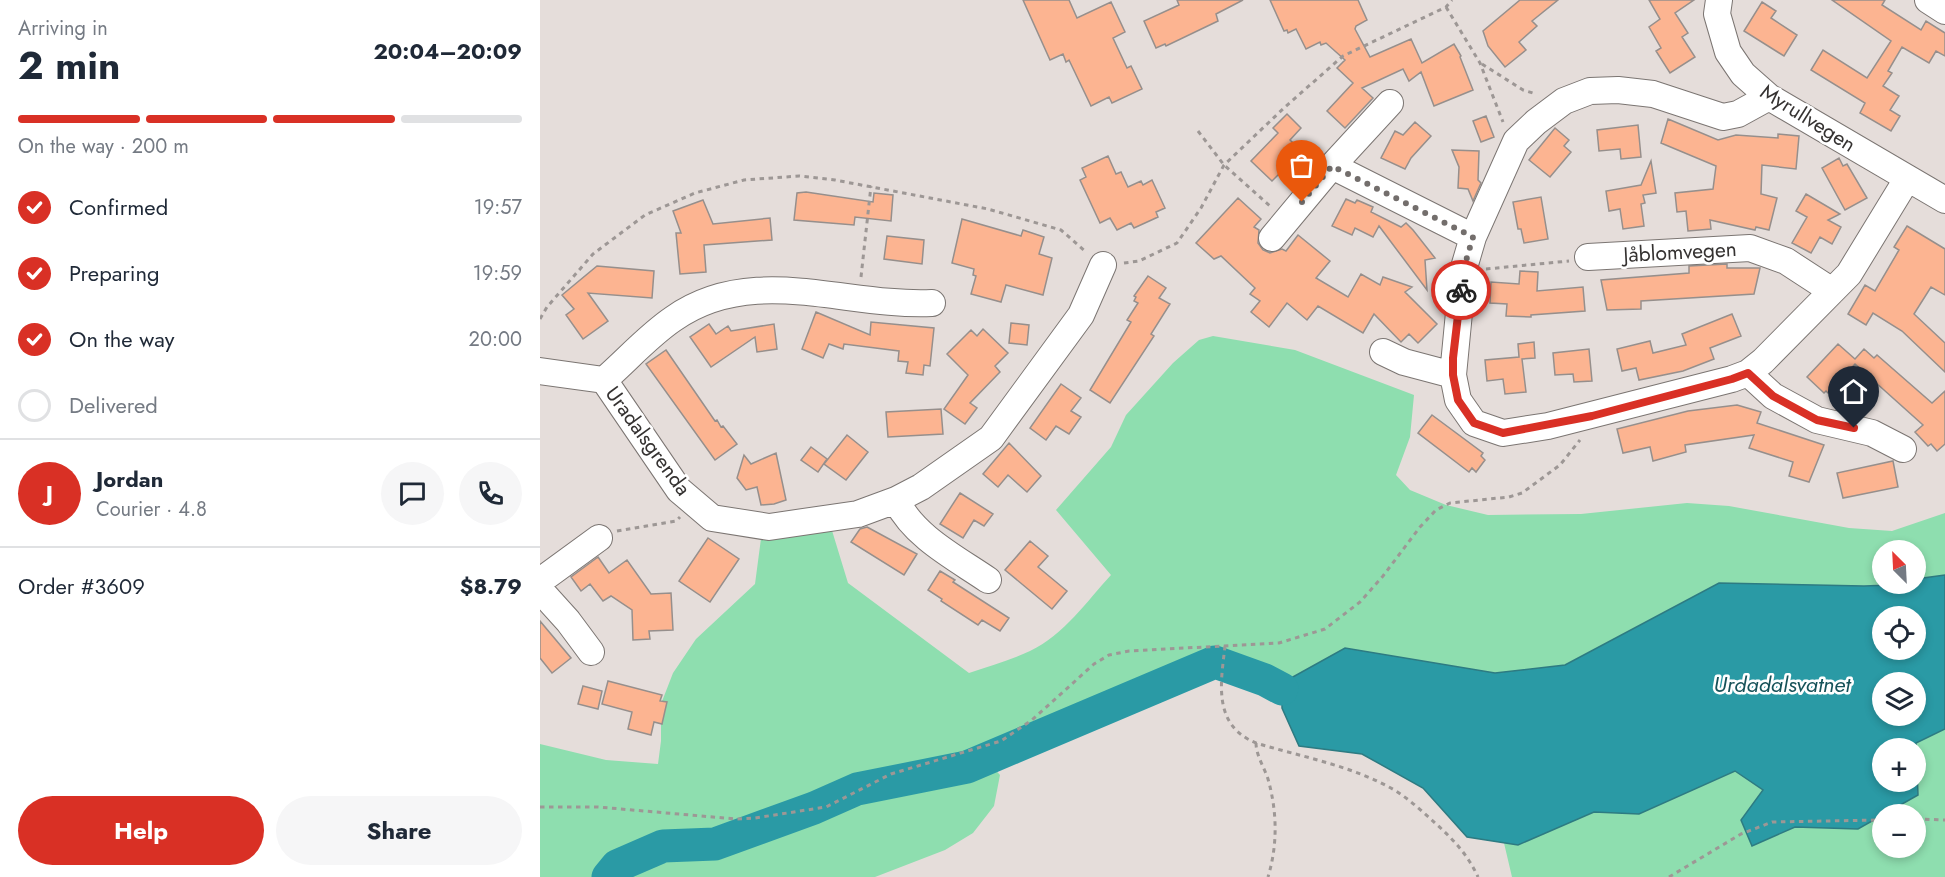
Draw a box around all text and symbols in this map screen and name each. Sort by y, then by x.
text: Arriving in [18,14,108,43]
text: 20:04–20:09 [373,35,522,67]
text: 2 min [18,37,120,94]
street label: Myrullvegen [1754,77,1862,159]
text: On the way · 200 m [18,132,189,161]
pin [1276,140,1327,202]
icon: bag [1285,149,1318,182]
icon: check [18,191,51,224]
text: Confirmed [69,191,168,223]
text: 19:57 [474,193,522,222]
street label: Jåblomvegen [1620,234,1737,270]
icon: check [18,257,51,290]
text: Preparing [69,257,160,289]
text: 19:59 [473,259,522,288]
courier [1431,260,1491,320]
icon: bike [1445,274,1478,307]
icon: check [18,323,51,356]
text: On the way [69,323,174,355]
text: 20:00 [469,325,522,354]
pin [1828,366,1879,428]
icon: home [1837,375,1870,408]
street label: Uradalsgrenda [598,380,698,502]
text: Delivered [69,389,158,421]
button: chat [381,462,444,525]
button: phone [459,462,522,525]
text: Jordan [96,463,163,495]
text: J [46,477,53,509]
text: Courier · 4.8 [96,495,207,524]
north arrow [1872,540,1926,594]
map controls [1872,540,1926,858]
text: Order #3609 [18,570,145,602]
text: $8.79 [460,570,522,602]
button: locate [1872,606,1926,660]
water label: Urdadalsvatnet [1714,668,1852,700]
button: layers [1872,672,1926,726]
button: + [1872,738,1926,792]
button: Help [18,796,264,865]
button: Share [276,796,522,865]
button: − [1872,804,1926,858]

